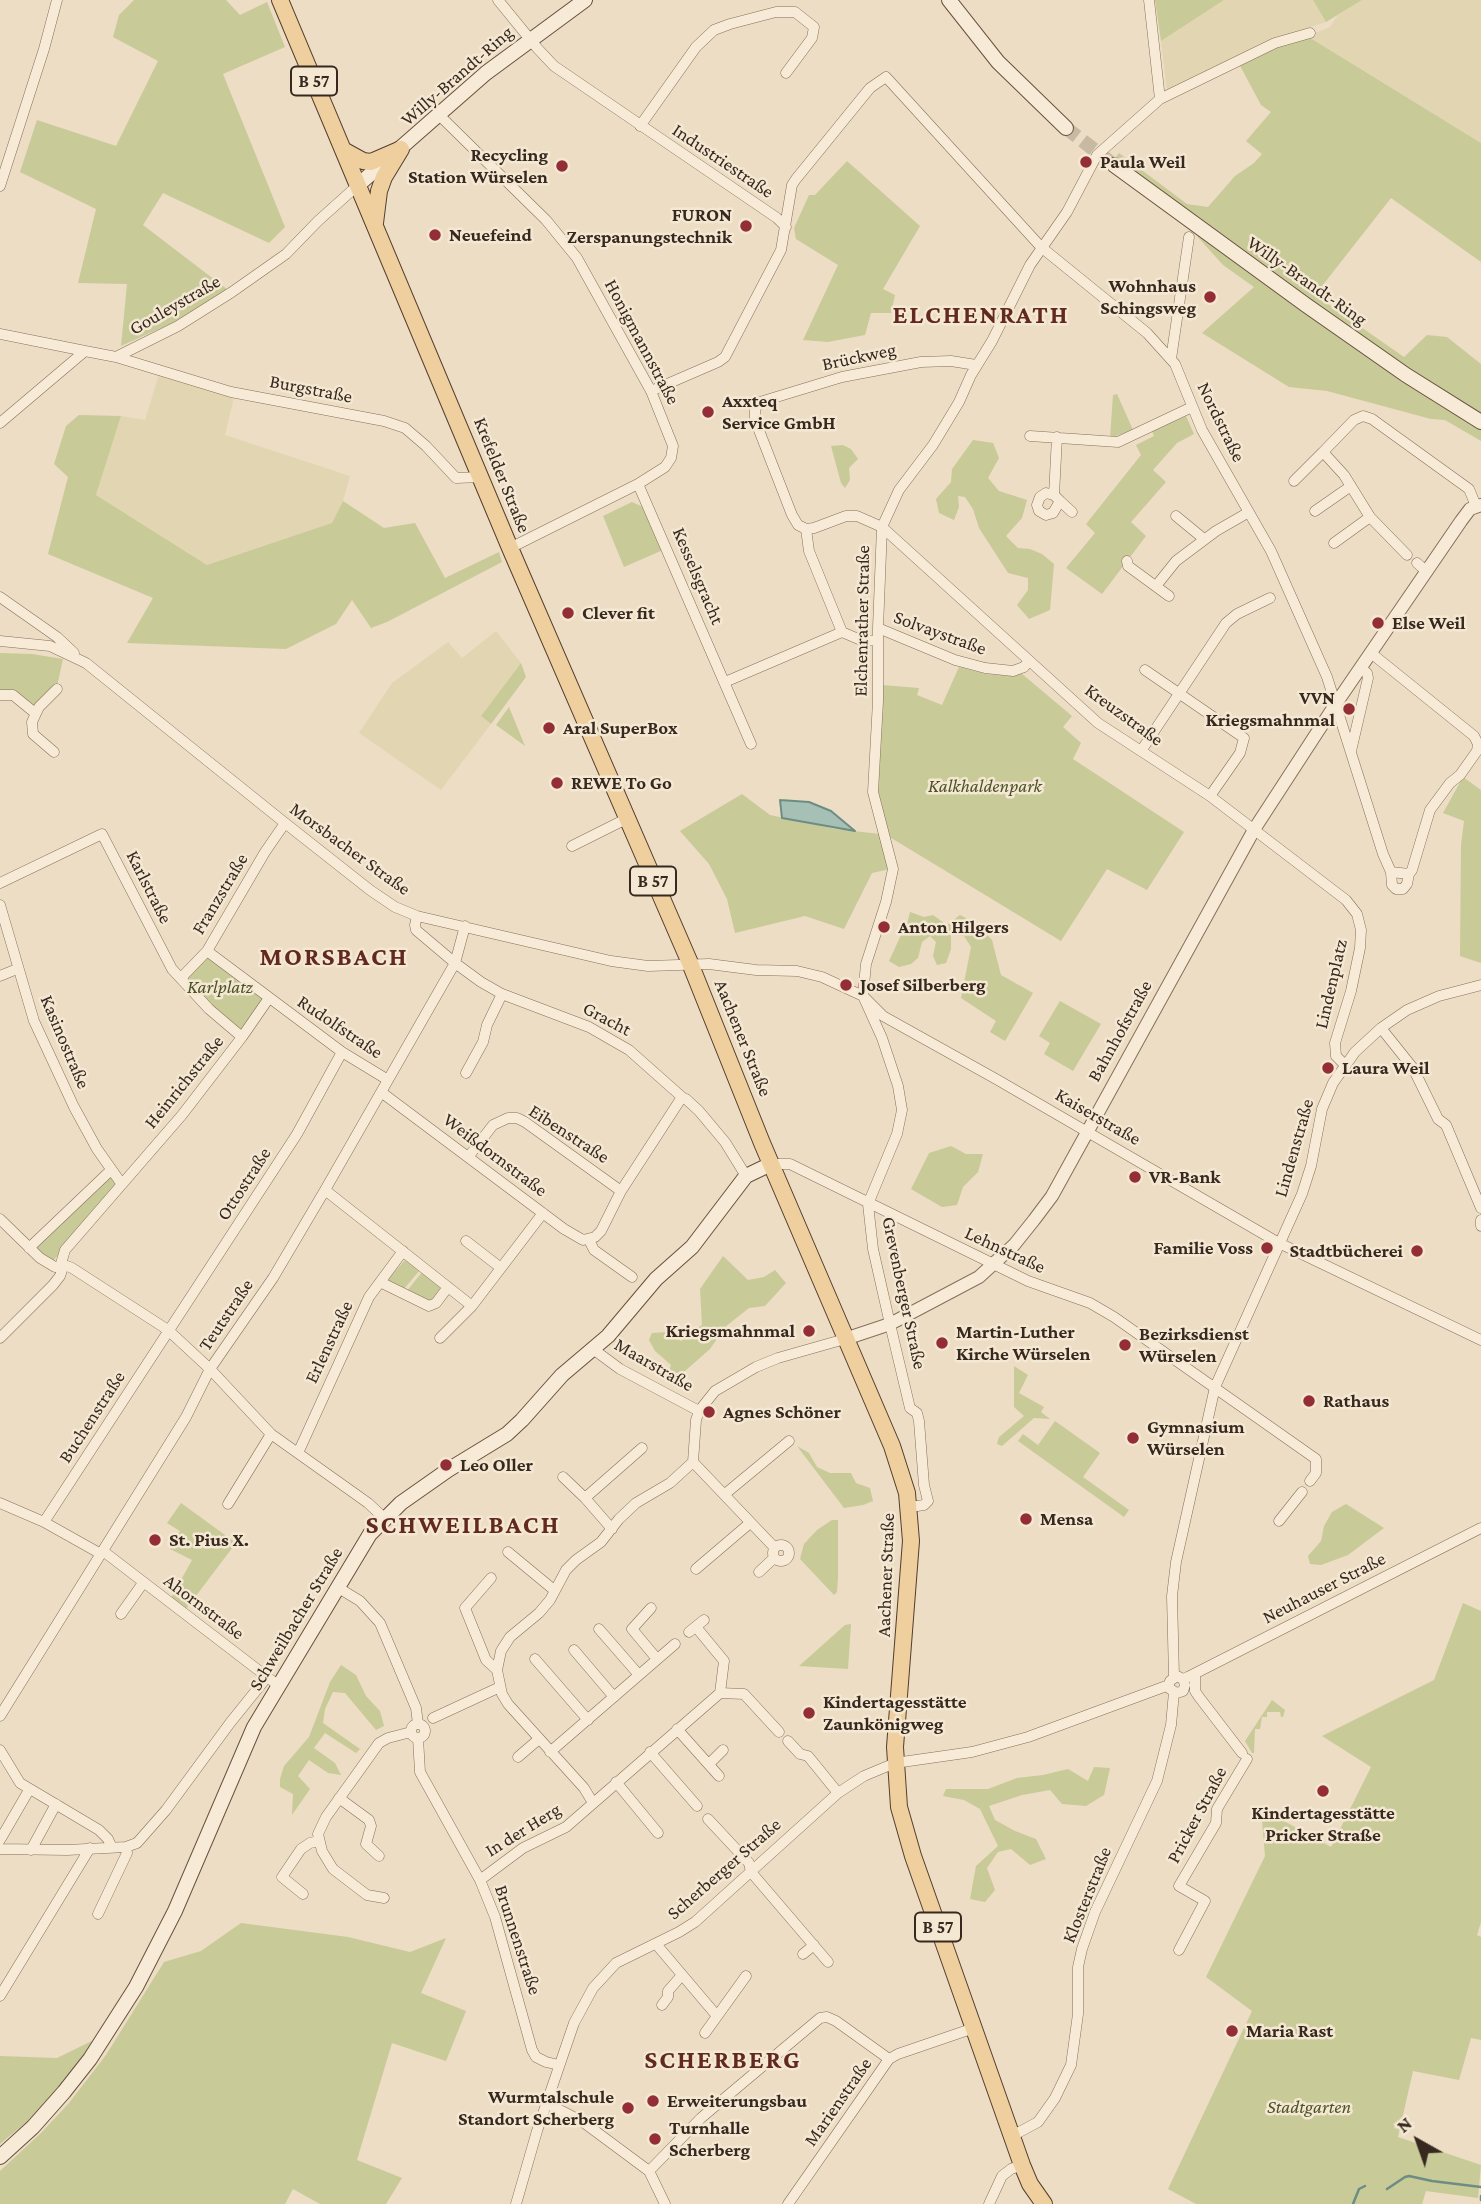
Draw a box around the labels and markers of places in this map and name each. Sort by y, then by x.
place label: Recycling Station Würselen [408,144,548,188]
place label: Paula Weil [1100,151,1186,173]
marker: Paula Weil [1078,154,1094,170]
marker: Recycling Station Würselen [554,158,570,174]
place label: FURON Zerspanungstechnik [567,204,732,248]
marker: FURON Zerspanungstechnik [738,218,754,234]
place label: Neuefeind [449,224,532,246]
marker: Neuefeind [427,227,443,243]
place label: Wohnhaus Schingsweg [1100,275,1196,319]
marker: Wohnhaus Schingsweg [1202,289,1218,305]
place label: Axxteq Service GmbH [722,390,836,434]
marker: Axxteq Service GmbH [700,404,716,420]
place label: Clever fit [582,602,655,624]
marker: Clever fit [560,605,576,621]
place label: Else Weil [1392,612,1466,634]
marker: Else Weil [1370,615,1386,631]
place label: VVN Kriegsmahnmal [1206,687,1335,731]
marker: VVN Kriegsmahnmal [1341,701,1357,717]
place label: Aral SuperBox [563,717,678,739]
marker: Aral SuperBox [541,720,557,736]
place label: REWE To Go [571,772,672,794]
marker: REWE To Go [549,775,565,791]
place label: Anton Hilgers [898,916,1009,938]
marker: Anton Hilgers [876,919,892,935]
place label: Josef Silberberg [860,974,986,996]
marker: Josef Silberberg [838,977,854,993]
place label: Laura Weil [1342,1057,1429,1079]
marker: Laura Weil [1320,1060,1336,1076]
place label: VR-Bank [1149,1166,1221,1188]
marker: VR-Bank [1127,1169,1143,1185]
place label: Familie Voss [1154,1237,1253,1259]
marker: Familie Voss [1259,1240,1275,1256]
place label: Stadtbücherei [1290,1240,1403,1262]
marker: Stadtbücherei [1409,1243,1425,1259]
place label: Kriegsmahnmal [666,1320,795,1342]
place label: Martin-Luther Kirche Würselen [956,1321,1090,1365]
marker: Kriegsmahnmal [801,1323,817,1339]
place label: Bezirksdienst Würselen [1139,1323,1249,1367]
marker: Martin-Luther Kirche Würselen [934,1335,950,1351]
marker: Bezirksdienst Würselen [1117,1337,1133,1353]
place label: Rathaus [1323,1390,1389,1412]
marker: Rathaus [1301,1393,1317,1409]
place label: Agnes Schöner [723,1401,841,1423]
marker: Agnes Schöner [701,1404,717,1420]
place label: Gymnasium Würselen [1147,1416,1245,1460]
marker: Gymnasium Würselen [1125,1430,1141,1446]
place label: Leo Oller [460,1454,533,1476]
marker: Leo Oller [438,1457,454,1473]
place label: Mensa [1040,1508,1093,1530]
marker: Mensa [1018,1511,1034,1527]
place label: St. Pius X. [169,1529,249,1551]
marker: St. Pius X. [147,1532,163,1548]
place label: Kindertagesstätte Zaunkönigweg [823,1691,967,1735]
marker: Kindertagesstätte Zaunkönigweg [801,1705,817,1721]
marker: Kindertagesstätte Pricker Straße [1315,1783,1331,1799]
place label: Kindertagesstätte Pricker Straße [1251,1802,1395,1846]
place label: Maria Rast [1246,2020,1333,2042]
marker: Maria Rast [1224,2023,1240,2039]
place label: Wurmtalschule Standort Scherberg [458,2086,614,2130]
place label: Erweiterungsbau [667,2090,807,2112]
marker: Erweiterungsbau [645,2093,661,2109]
marker: Wurmtalschule Standort Scherberg [620,2100,636,2116]
place label: Turnhalle Scherberg [669,2117,750,2161]
marker: Turnhalle Scherberg [647,2131,663,2147]

